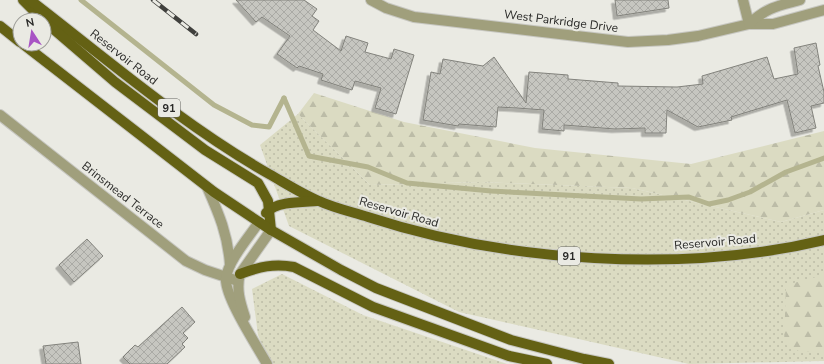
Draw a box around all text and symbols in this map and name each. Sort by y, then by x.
street label: West Parkridge Drive [503,6,619,36]
north arrow [12,12,52,52]
text: N [24,15,36,31]
street label: Reservoir Road [87,25,161,89]
road number: 91 [158,99,180,117]
street label: Brinsmead Terrace [79,158,167,232]
street label: Reservoir Road [357,193,441,231]
street label: Reservoir Road [673,230,757,254]
road number: 91 [558,247,580,265]

